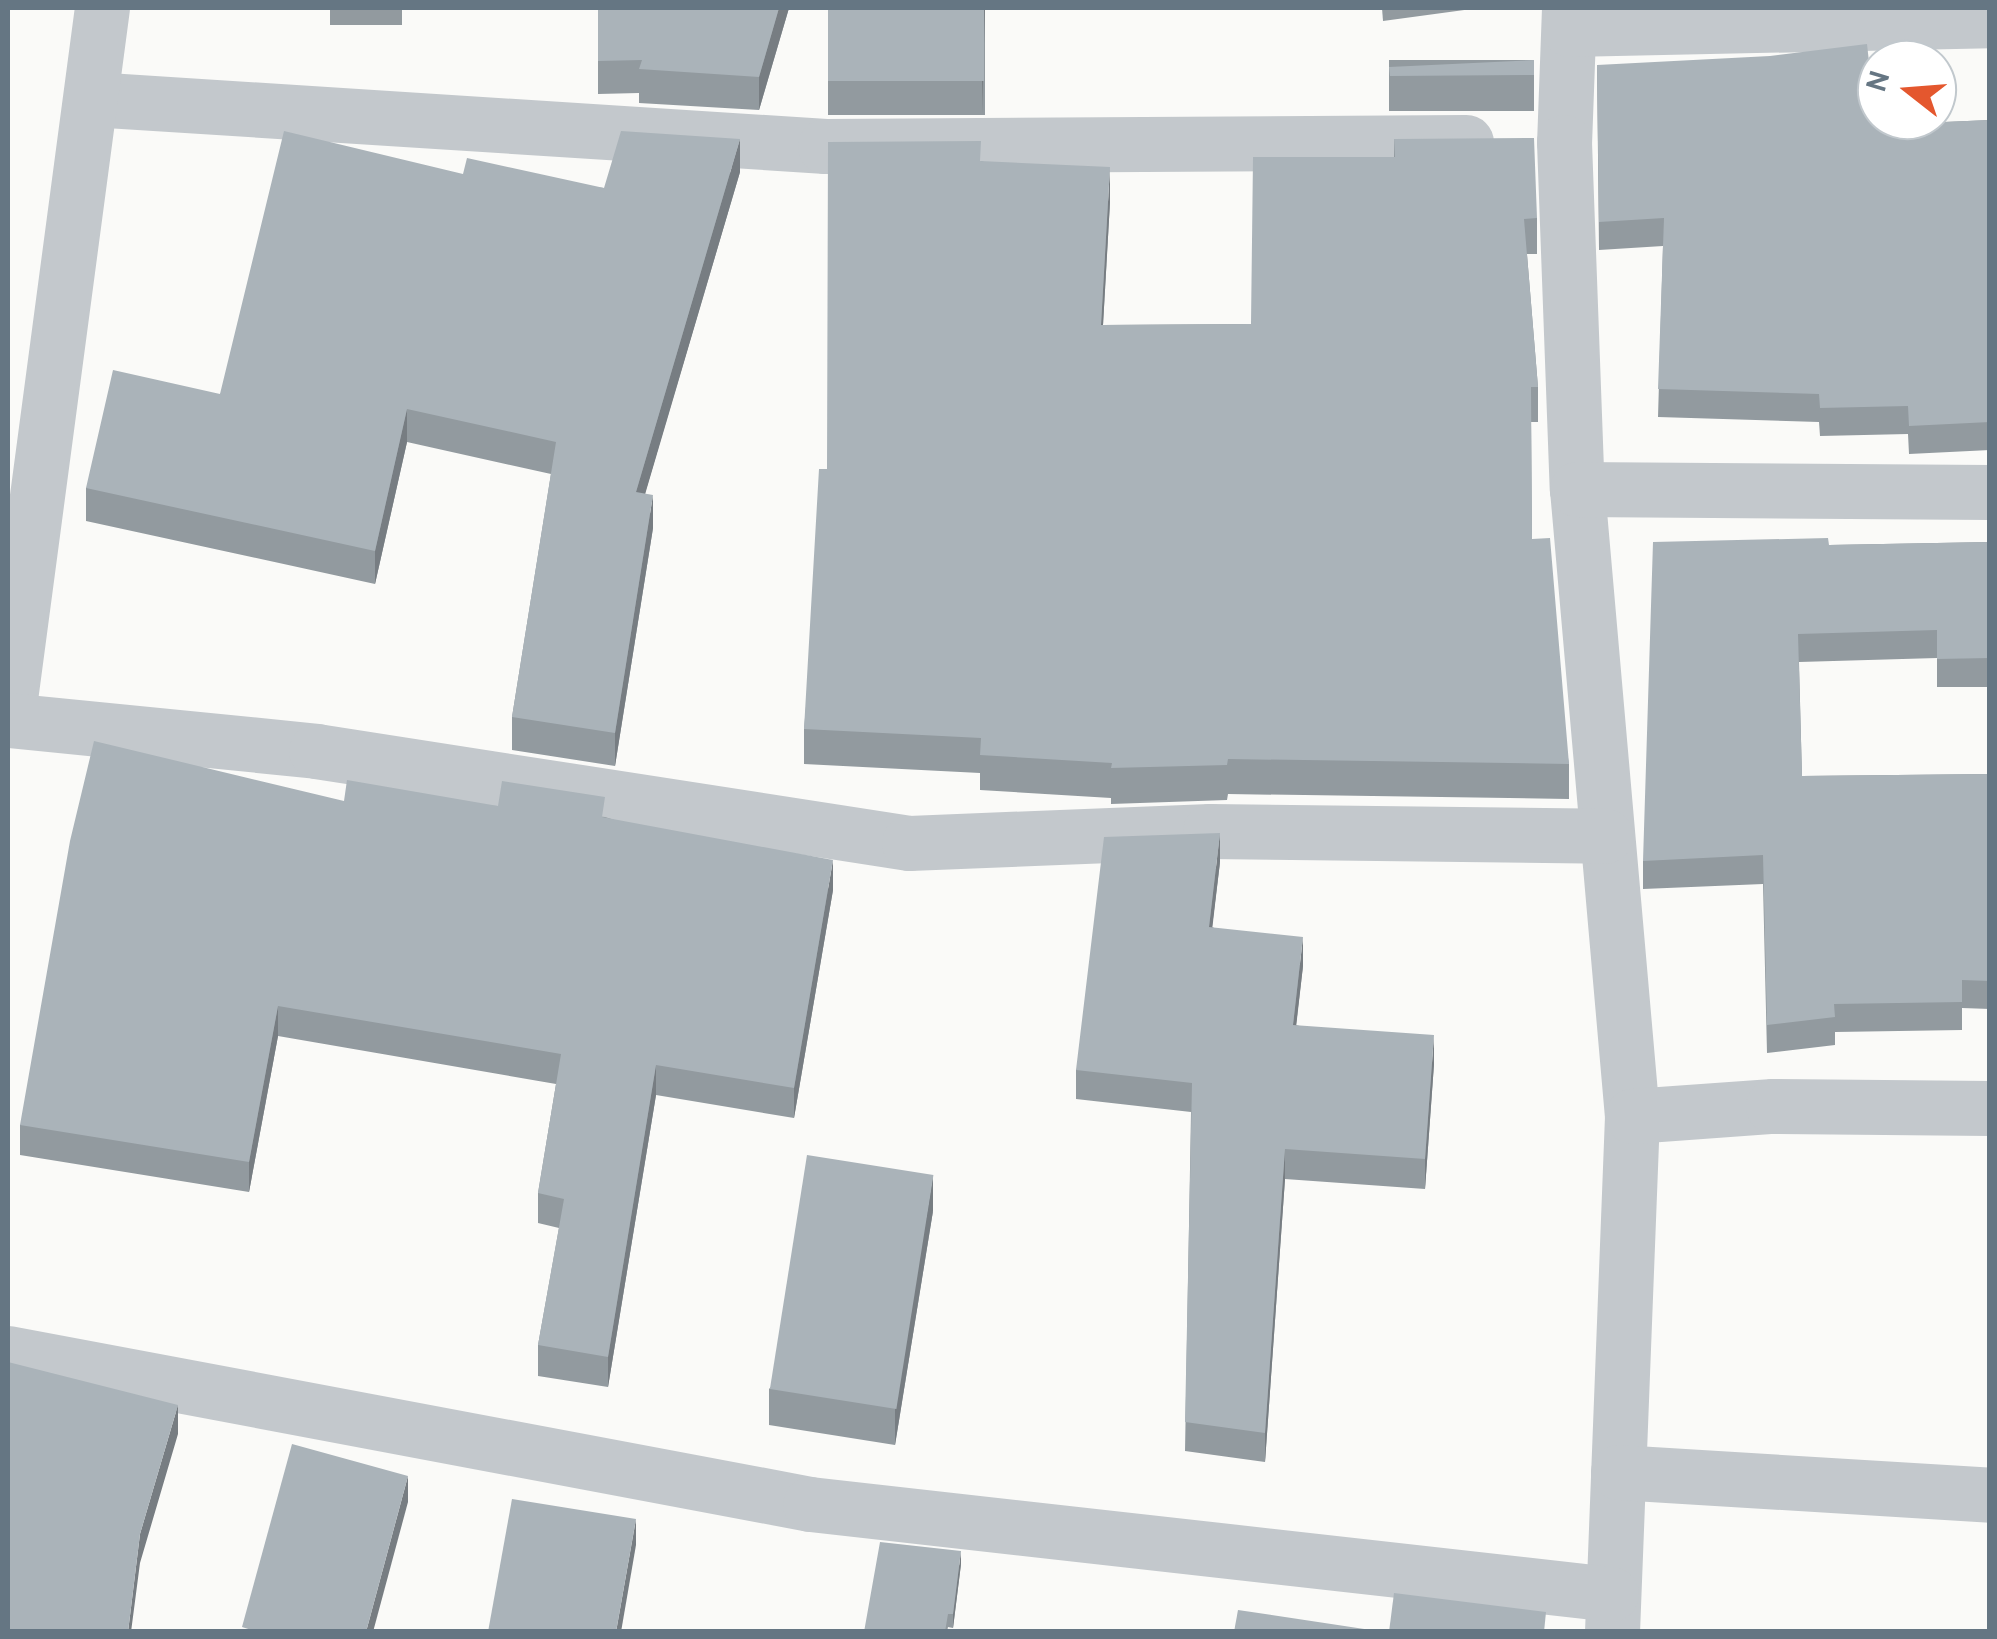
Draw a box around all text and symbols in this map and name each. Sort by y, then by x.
north arrow [1857,40,1957,140]
text: N [1860,67,1900,97]

